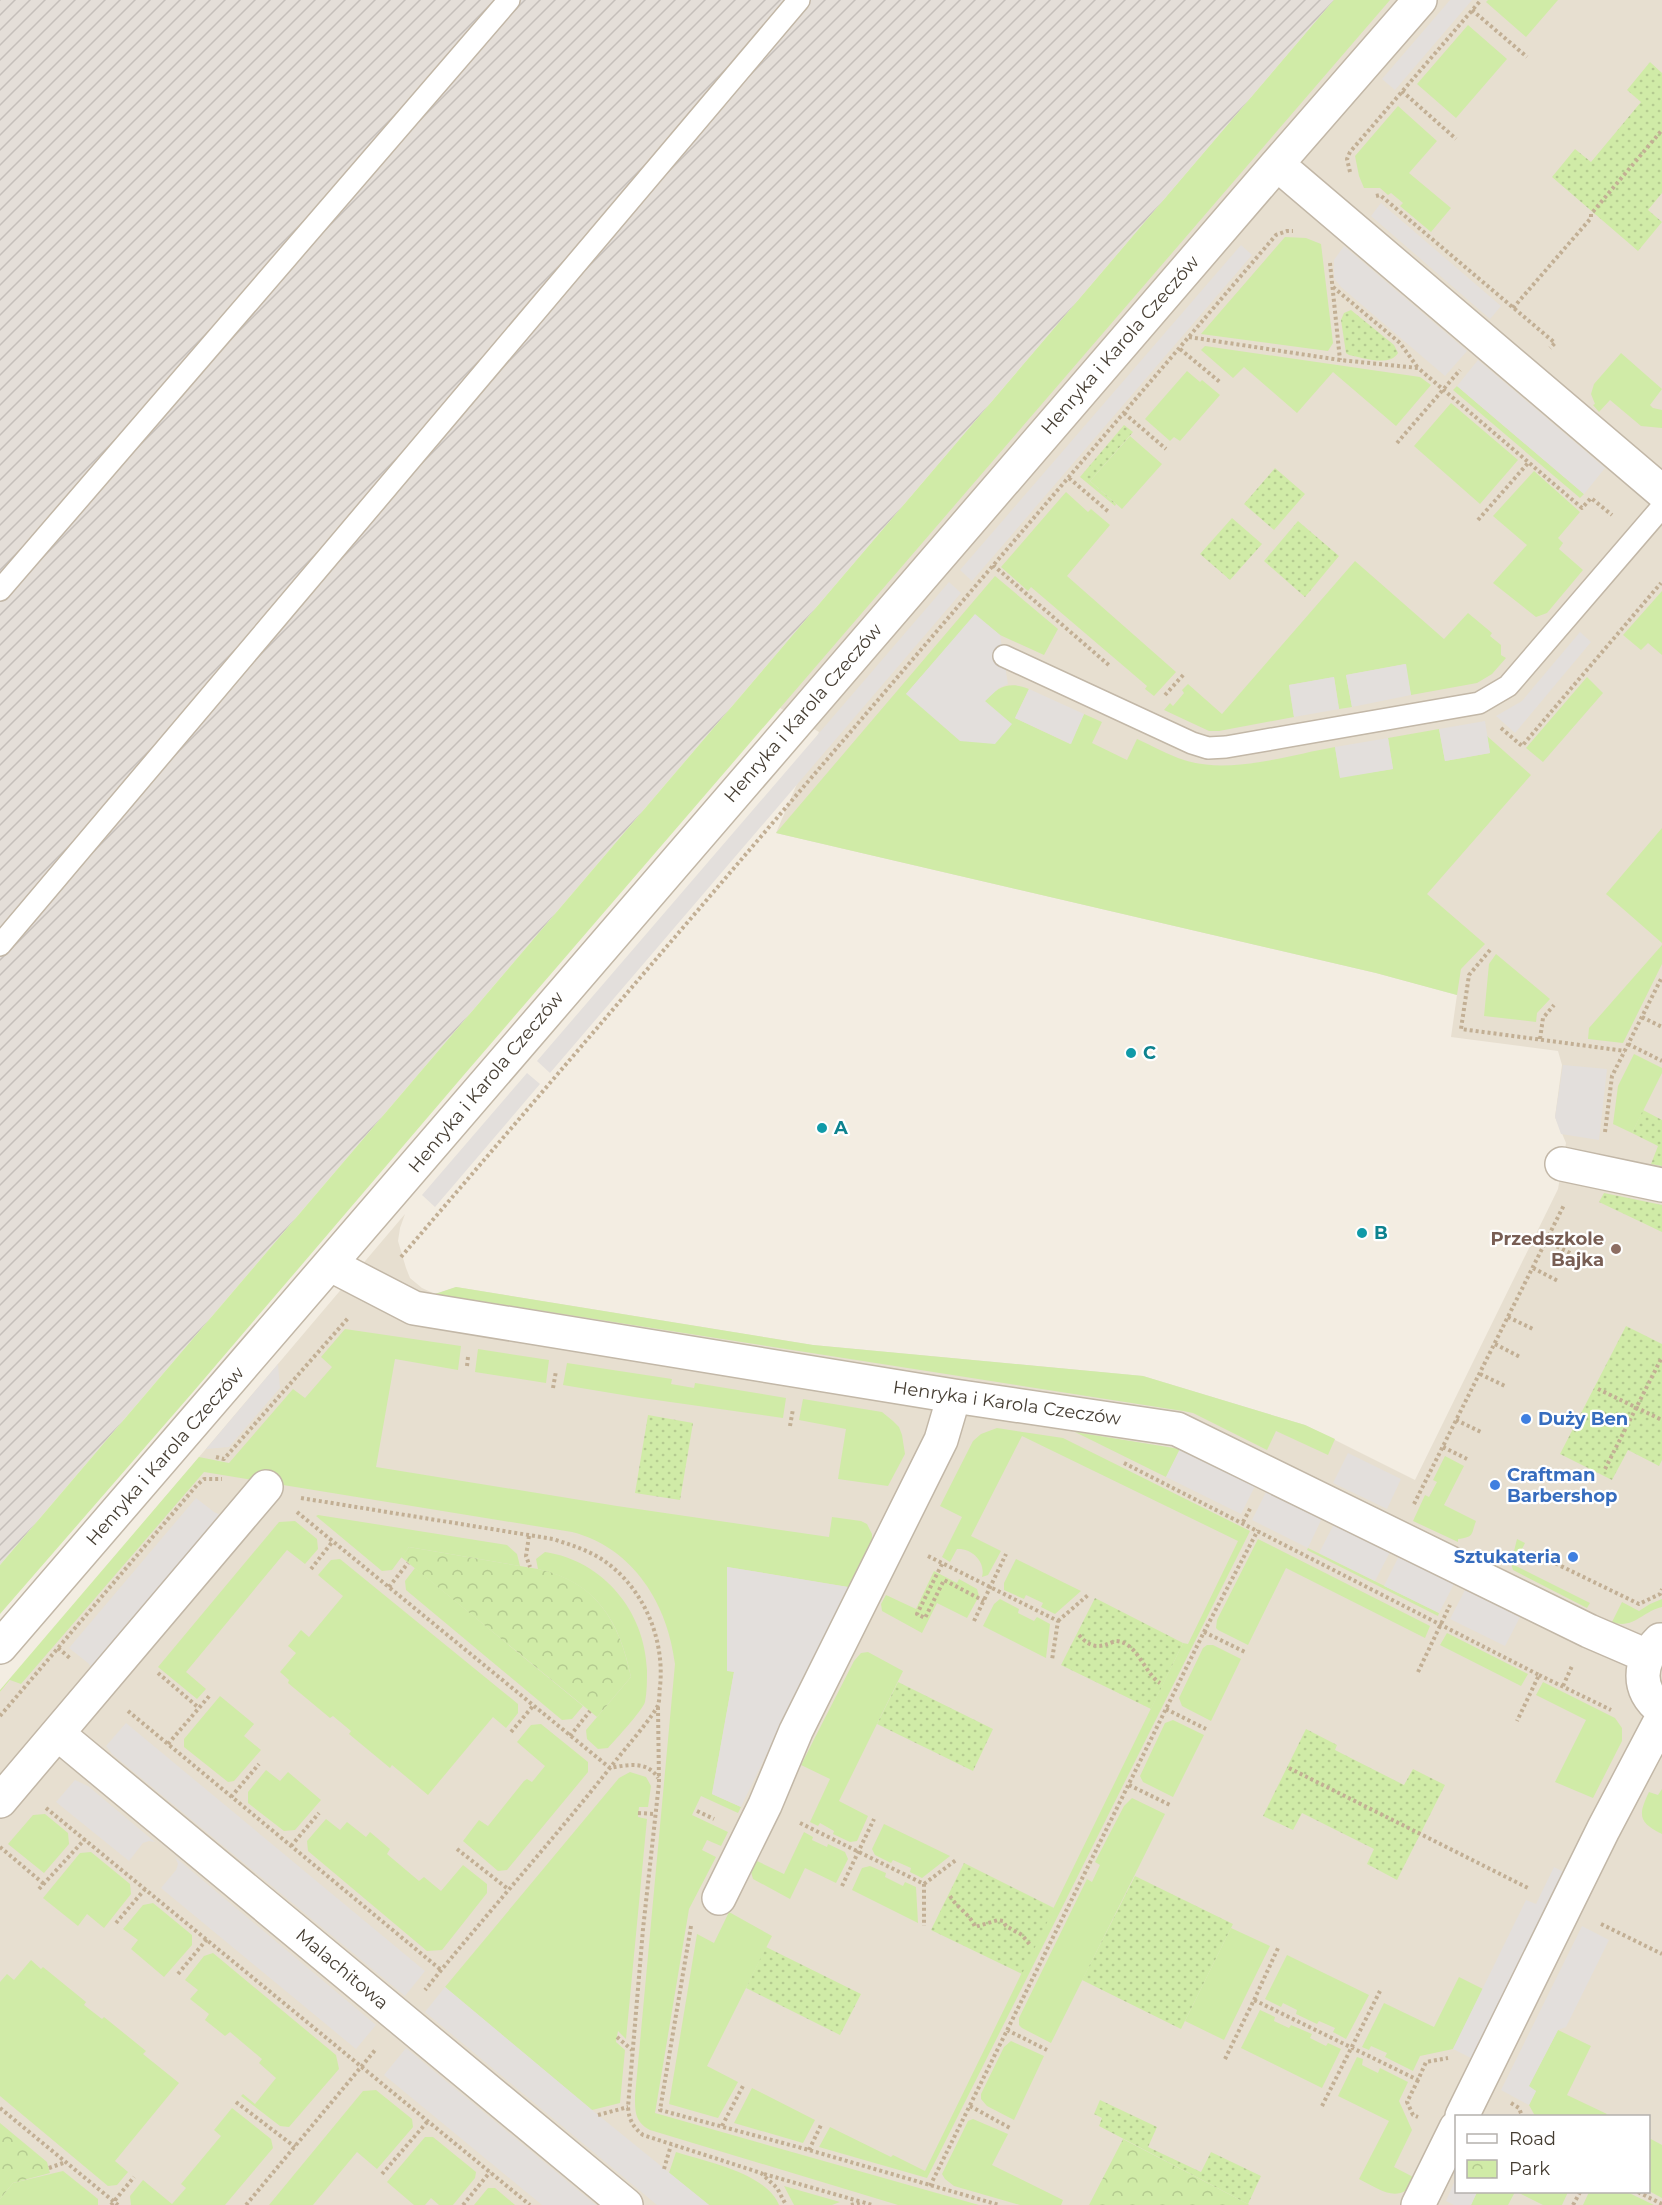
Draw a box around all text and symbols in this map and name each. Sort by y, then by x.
street label: Henryka i Karola Czeczów [1036,251,1204,439]
street label: Henryka i Karola Czeczów [719,619,887,807]
street label: Henryka i Karola Czeczów [404,987,568,1177]
place label: C [1143,1042,1156,1064]
marker: C [1124,1046,1138,1060]
place label: A [833,1117,848,1139]
marker: A [815,1121,829,1135]
place label: B [1374,1222,1388,1244]
marker: B [1355,1226,1369,1240]
place label: Przedszkole Bajka [1491,1228,1604,1271]
marker: Przedszkole Bajka [1609,1242,1623,1256]
street label: Henryka i Karola Czeczów [81,1362,249,1550]
street label: Henryka i Karola Czeczów [892,1376,1123,1430]
place label: Duży Ben [1538,1408,1628,1430]
marker: Duży Ben [1519,1412,1533,1426]
place label: Craftman Barbershop [1507,1464,1617,1507]
marker: Craftman Barbershop [1488,1478,1502,1492]
place label: Sztukateria [1454,1546,1561,1568]
marker: Sztukateria [1566,1550,1580,1564]
street label: Malachitowa [291,1924,393,2014]
legend [1455,2115,1650,2193]
text: Road [1509,2128,1556,2150]
text: Park [1509,2158,1550,2180]

